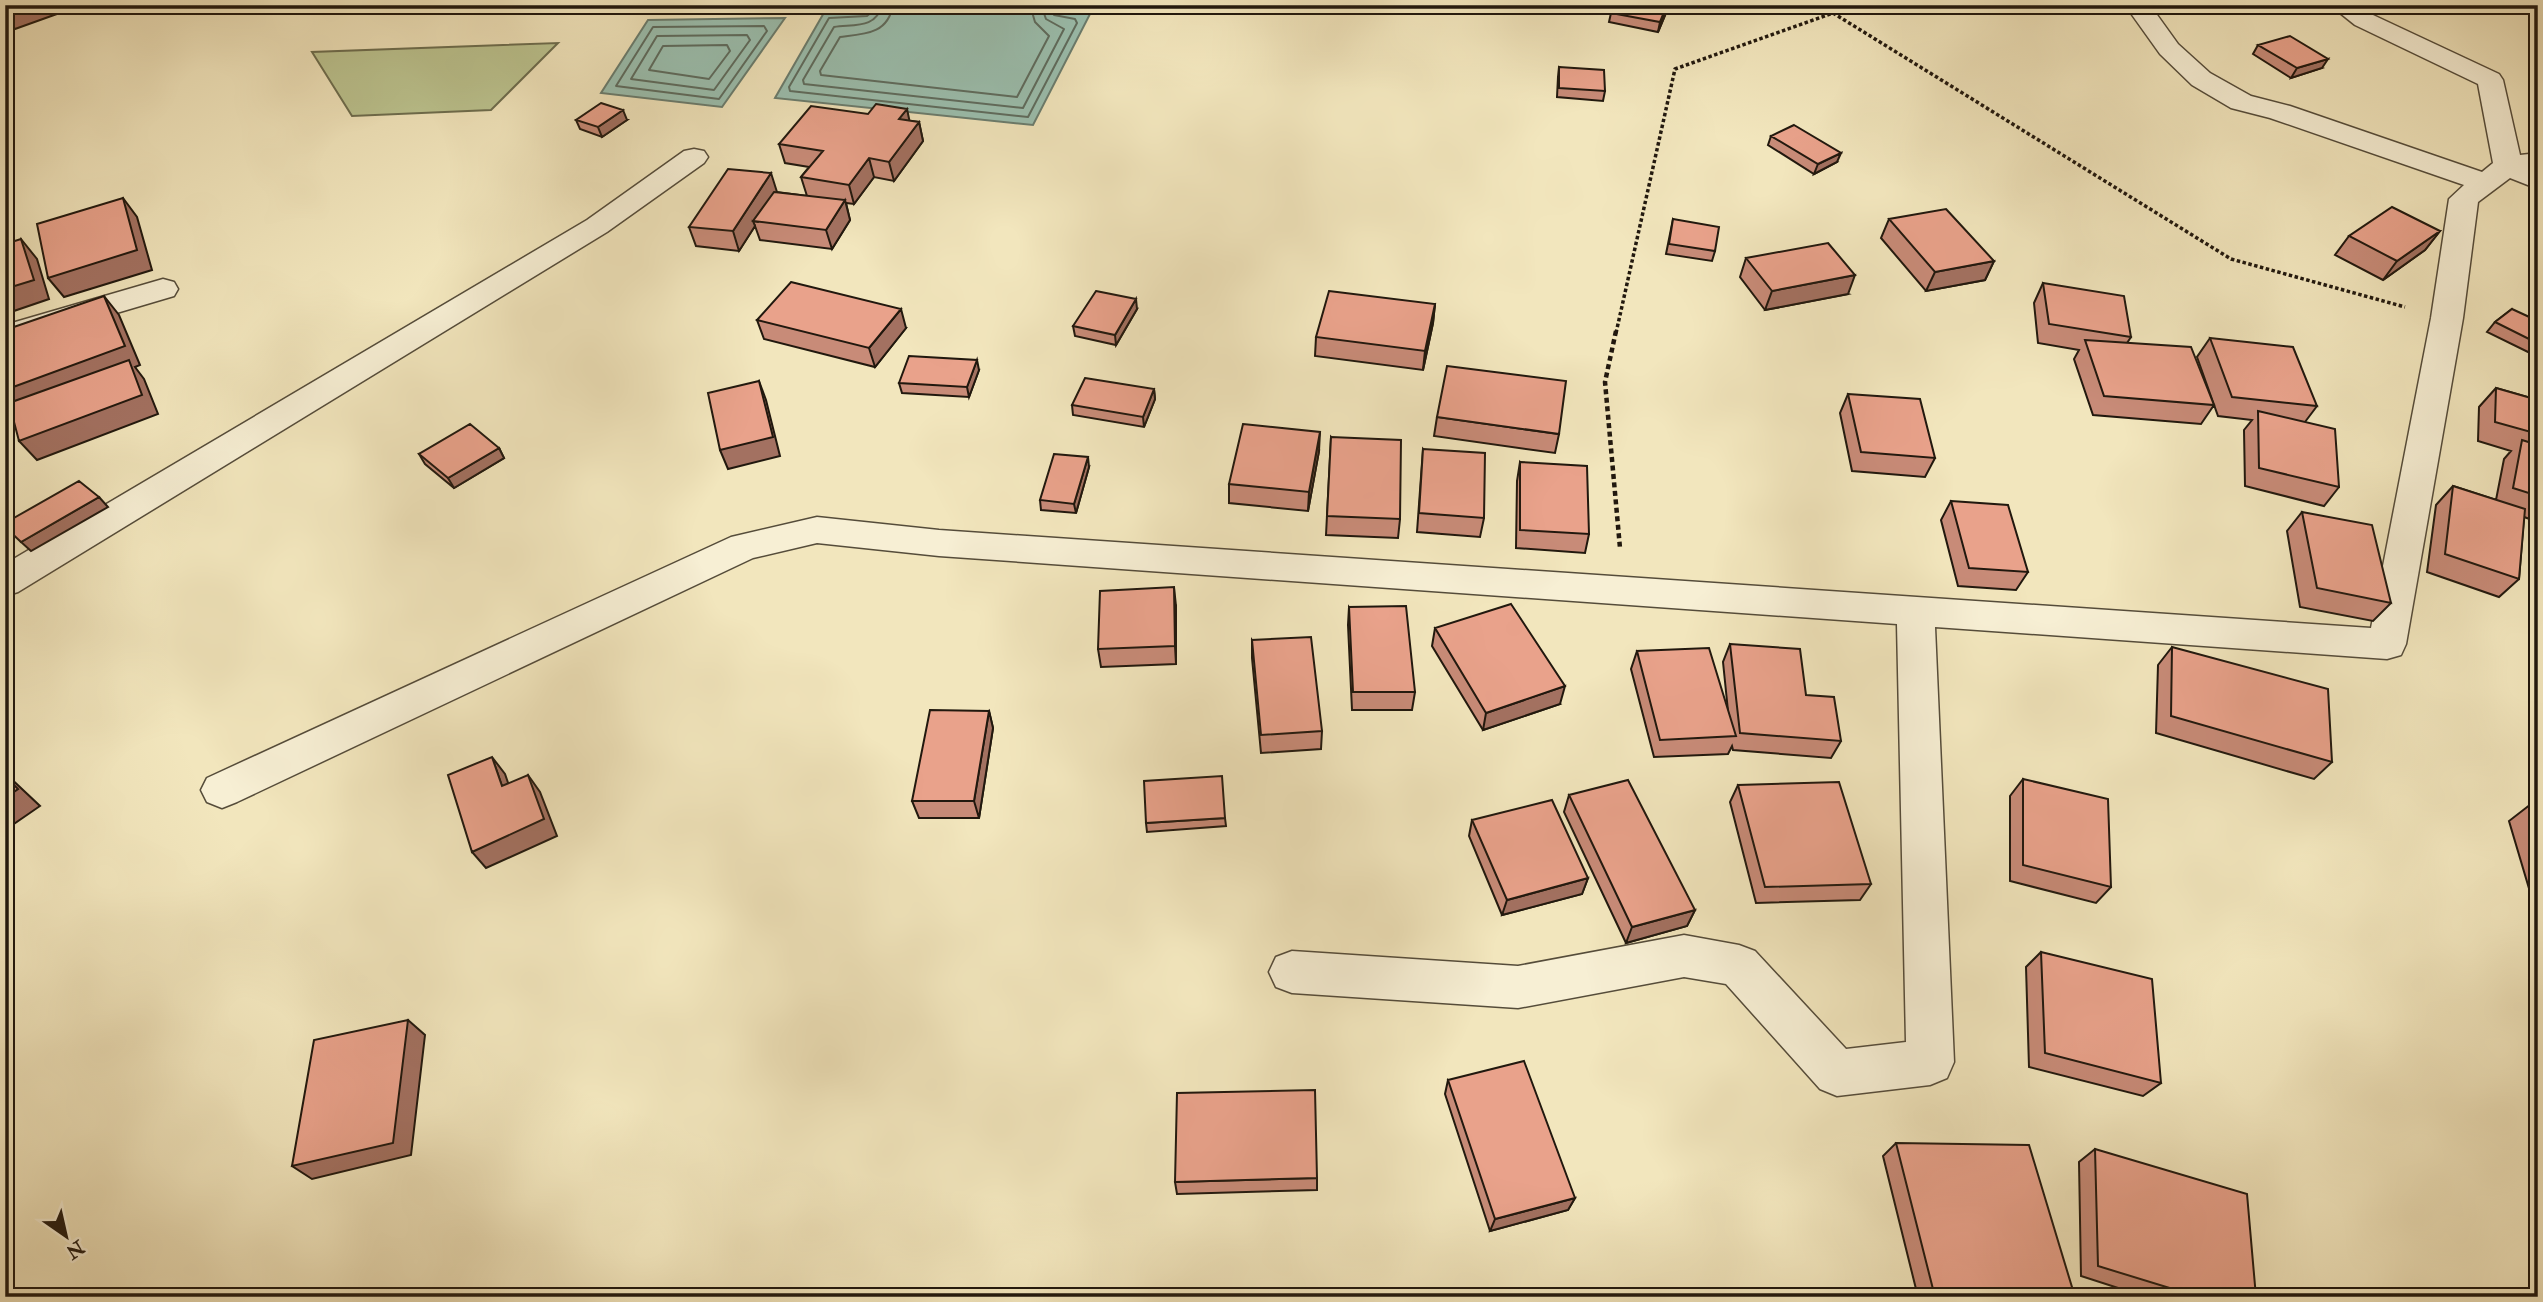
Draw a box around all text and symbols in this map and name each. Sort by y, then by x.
north arrow [32,1200,102,1270]
text: N [60,1234,90,1265]

